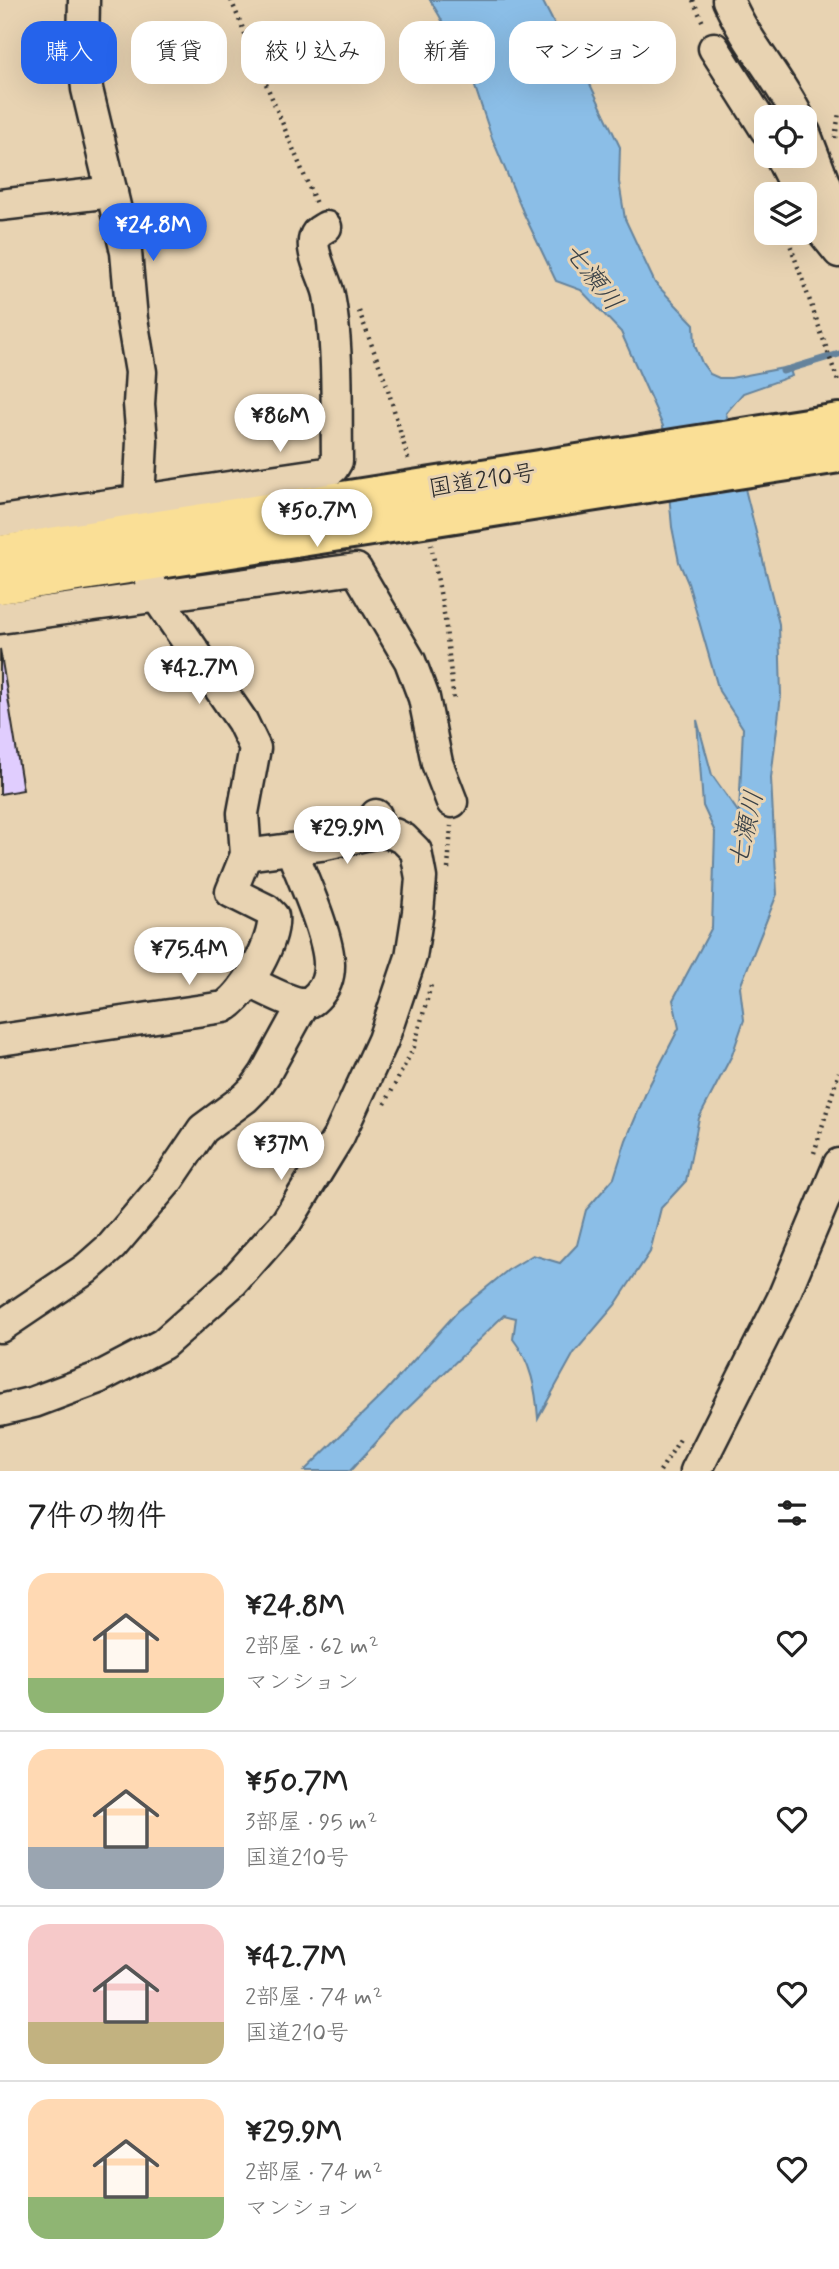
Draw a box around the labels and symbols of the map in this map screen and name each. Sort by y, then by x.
pin: ¥24.8M [96,204,210,263]
water label: 七瀬川 [555,236,629,319]
pin: ¥86M [239,394,321,454]
street label: 国道210号 [426,458,538,505]
pin: ¥50.7M [260,490,374,549]
pin: ¥42.7M [142,646,256,706]
water label: 七瀬川 [722,788,772,871]
pin: ¥29.9M [290,806,404,866]
pin: ¥75.4M [132,928,246,987]
pin: ¥37M [240,1122,322,1182]

